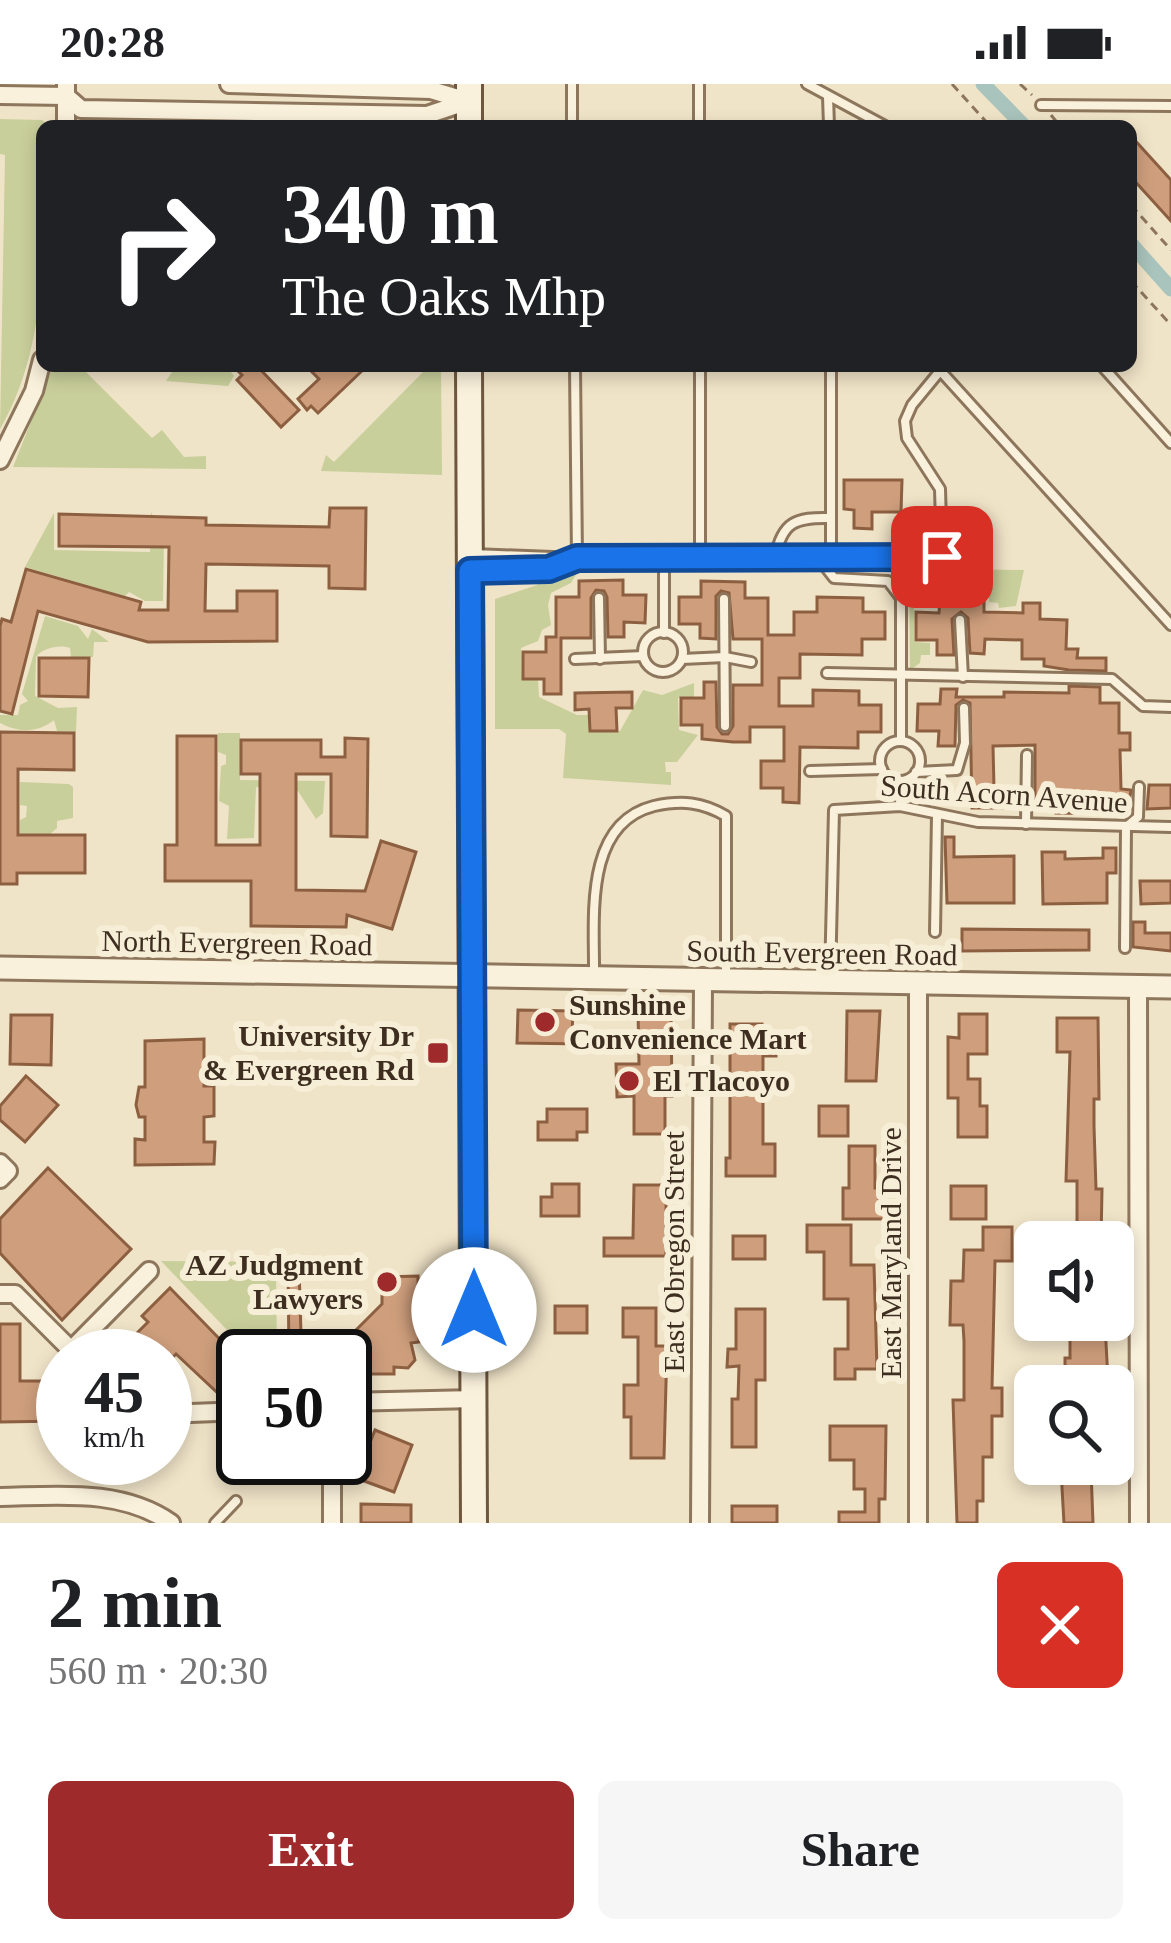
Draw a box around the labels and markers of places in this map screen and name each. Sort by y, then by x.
pin [891,506,993,608]
place label: Sunshine Convenience Mart [569,988,806,1055]
marker: Sunshine Convenience Mart [532,1009,558,1035]
place label: University Dr & Evergreen Rd [203,1019,414,1086]
marker: University Dr & Evergreen Rd [425,1040,451,1066]
place label: El Tlacoyo [653,1064,790,1097]
marker: El Tlacoyo [616,1068,642,1094]
place label: AZ Judgment Lawyers [185,1248,363,1315]
marker: AZ Judgment Lawyers [374,1269,400,1295]

